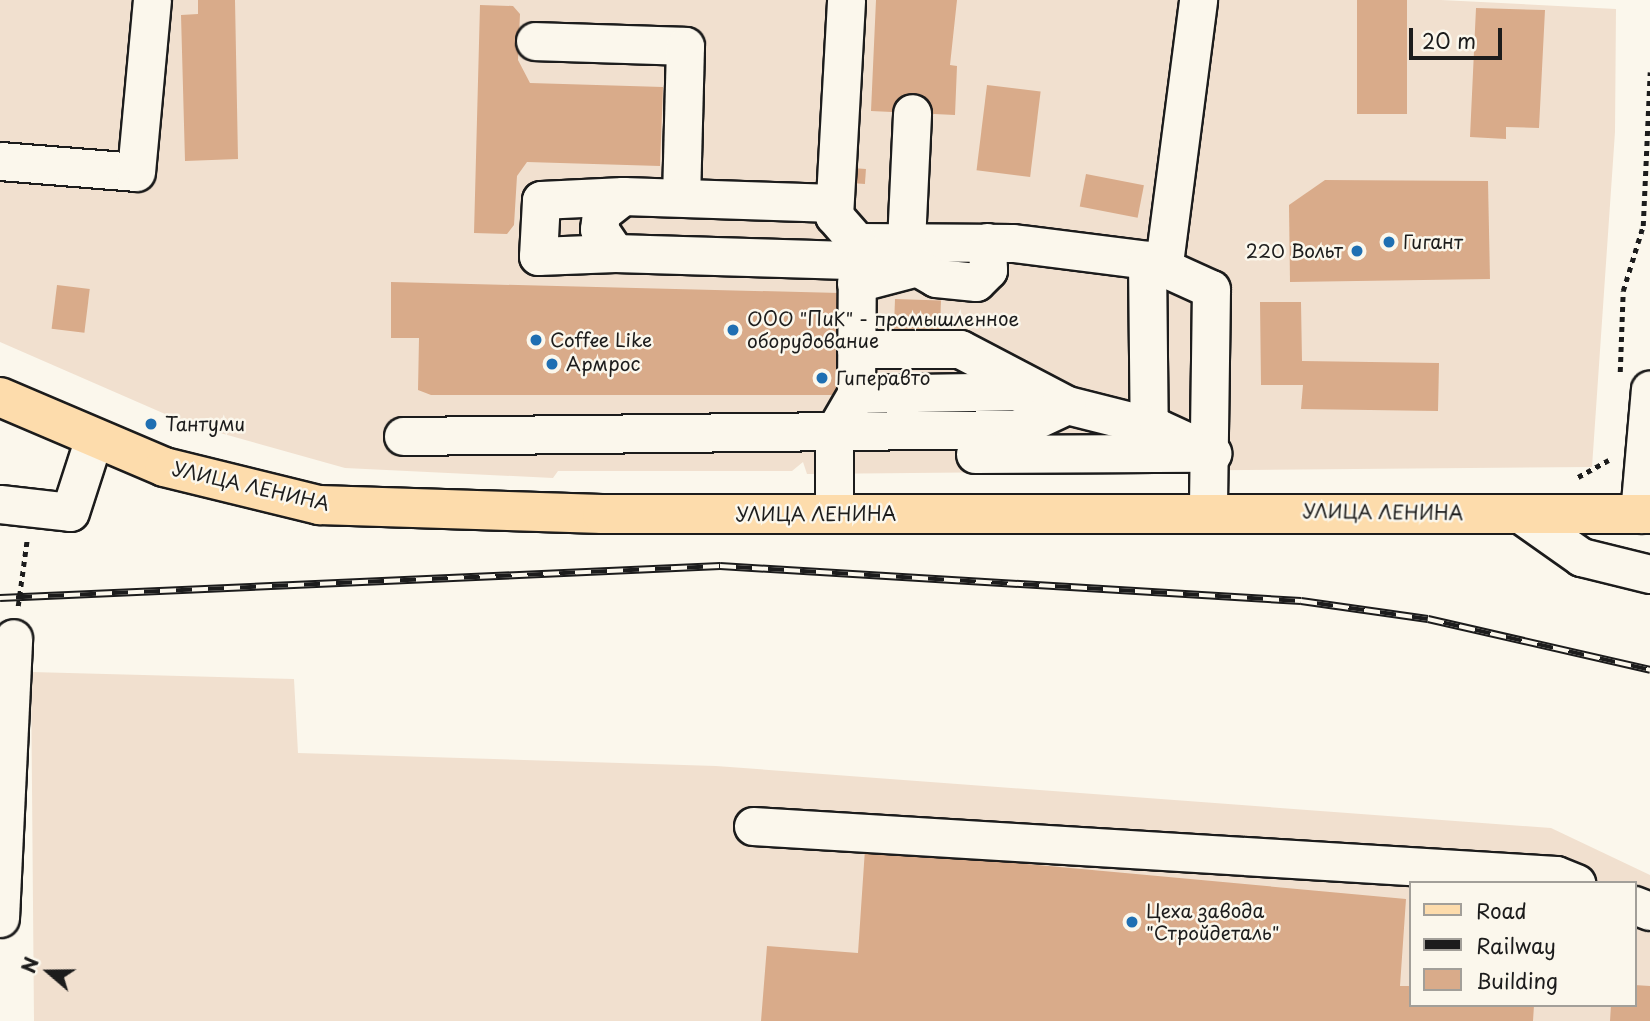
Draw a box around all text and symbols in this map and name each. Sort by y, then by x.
scale bar [1412,14,1505,58]
text: 20 m [1422,24,1476,56]
place label: Гигант [1403,231,1463,253]
marker: Гигант [1381,234,1397,250]
place label: 220 Вольт [1245,240,1343,262]
marker: 220 Вольт [1349,243,1365,259]
place label: ООО "ПиК" - промышленное оборудование [747,308,1019,352]
marker: ООО "ПиК" - промышленное оборудование [725,322,741,338]
place label: Coffee Like [550,329,654,351]
marker: Coffee Like [528,332,544,348]
place label: Армрос [566,353,640,375]
marker: Армрос [544,356,560,372]
place label: Гиперавто [836,367,930,389]
marker: Гиперавто [814,370,830,386]
place label: Тантуми [165,413,245,435]
marker: Тантуми [143,416,159,432]
street label: УЛИЦА ЛЕНИНА [170,457,332,515]
street label: УЛИЦА ЛЕНИНА [1302,499,1464,525]
street label: УЛИЦА ЛЕНИНА [735,503,897,525]
legend [1408,881,1636,1007]
text: Road [1476,894,1527,926]
place label: Цеха завода "Стройдеталь" [1146,900,1280,944]
marker: Цеха завода "Стройдеталь" [1124,914,1140,930]
text: Railway [1476,929,1556,961]
north arrow [14,937,84,1007]
text: N [14,953,45,977]
text: Building [1476,964,1558,996]

